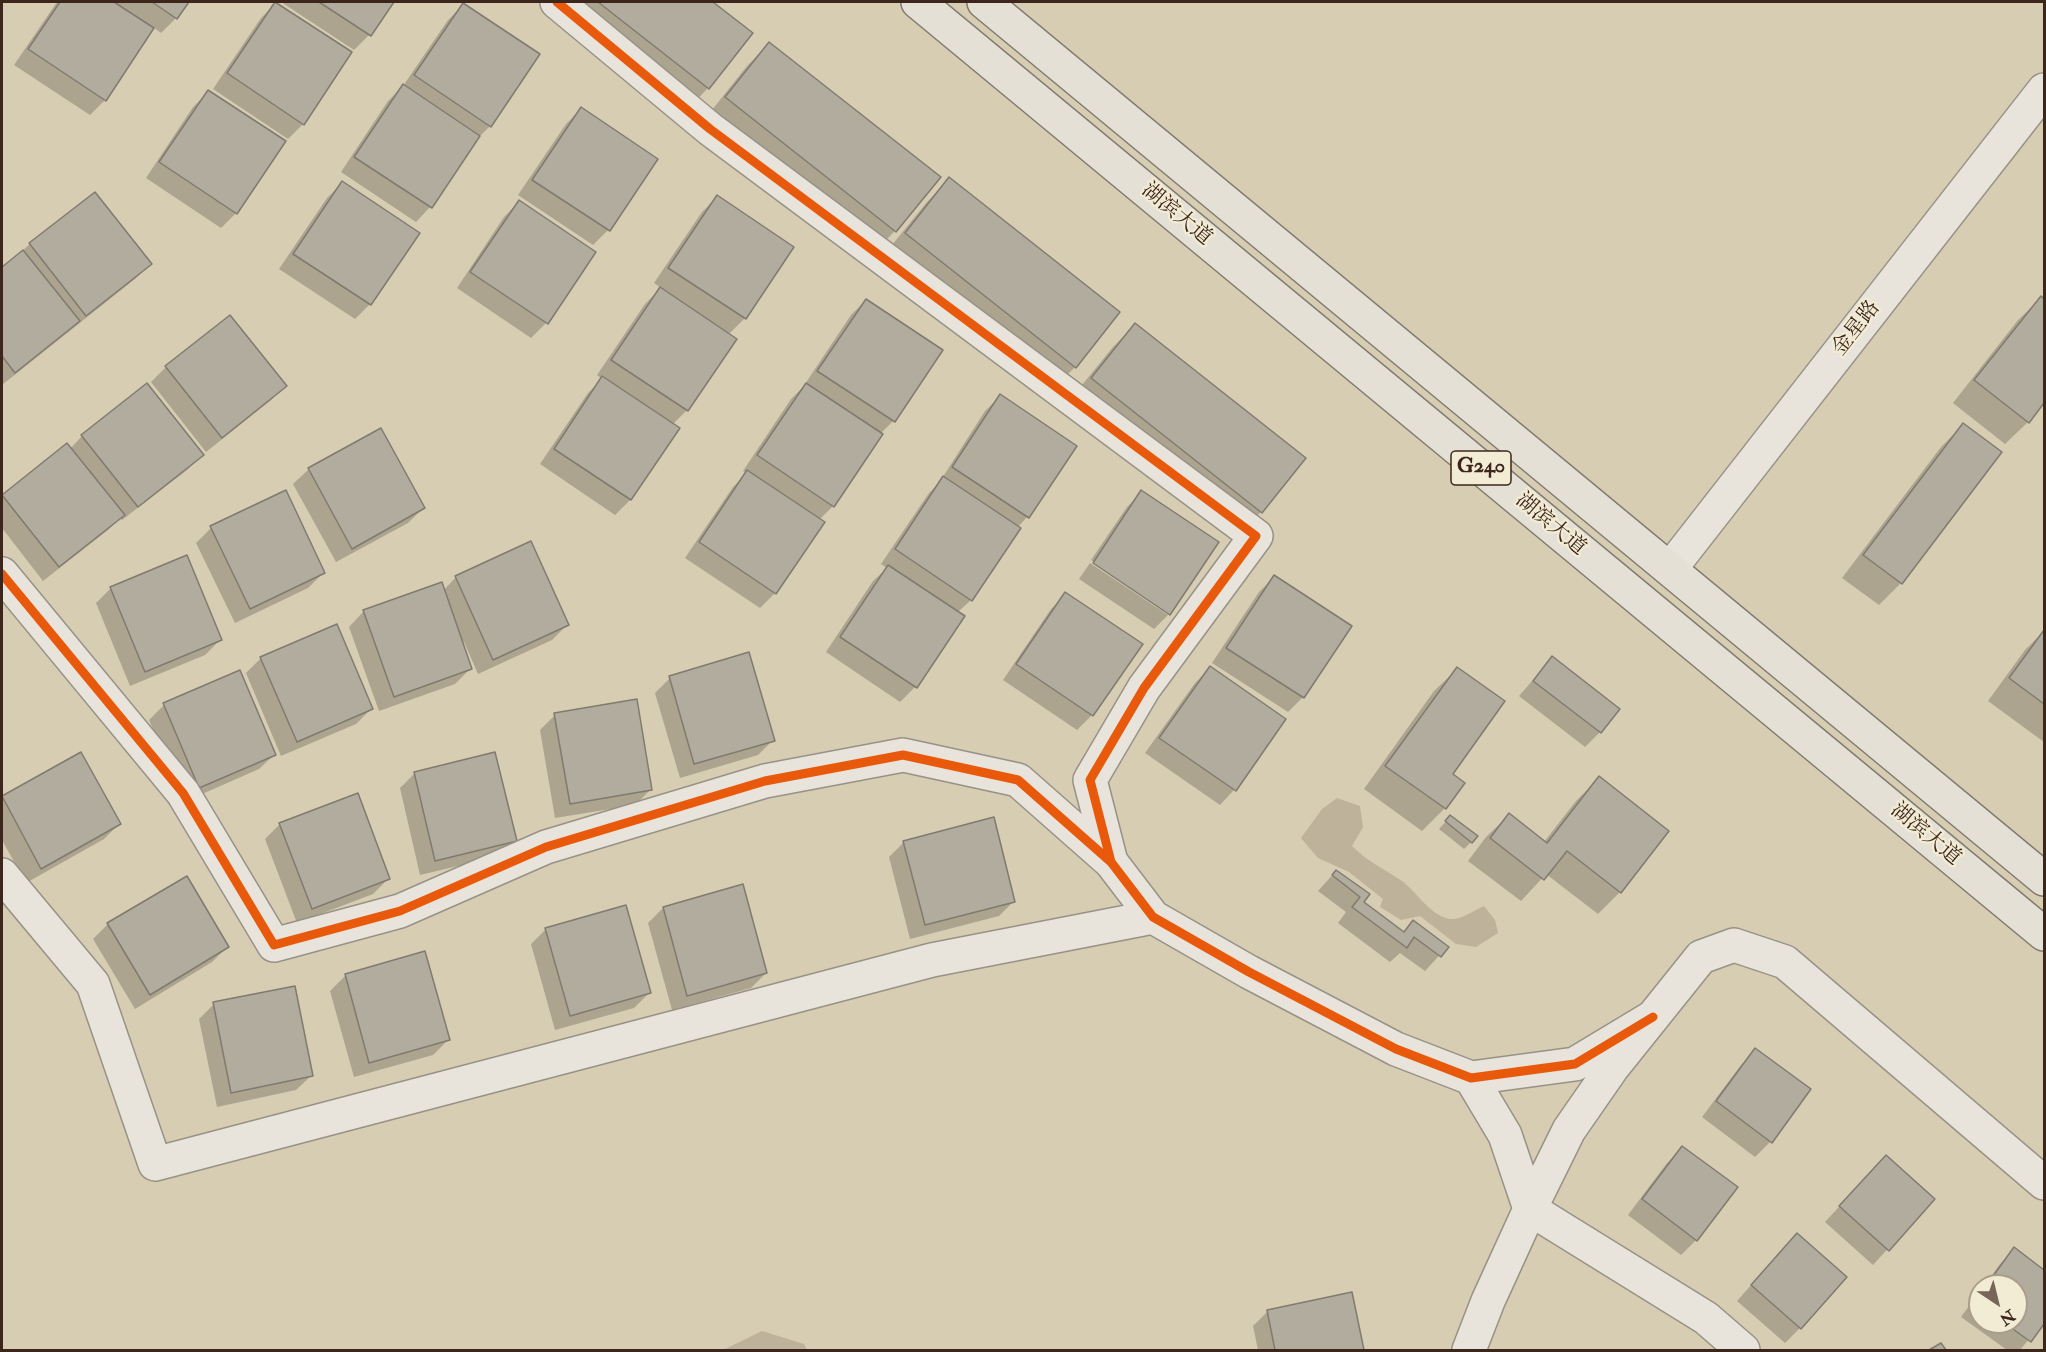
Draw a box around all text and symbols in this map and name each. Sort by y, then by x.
street label: 湖滨大道 [1136,178,1216,252]
street label: 金星路 [1828,296,1886,362]
road number: G240 [1451,451,1511,485]
street label: 湖滨大道 [1510,488,1590,562]
street label: 湖滨大道 [1885,798,1965,872]
north arrow [1968,1274,2028,1334]
text: N [1996,1305,2019,1329]

